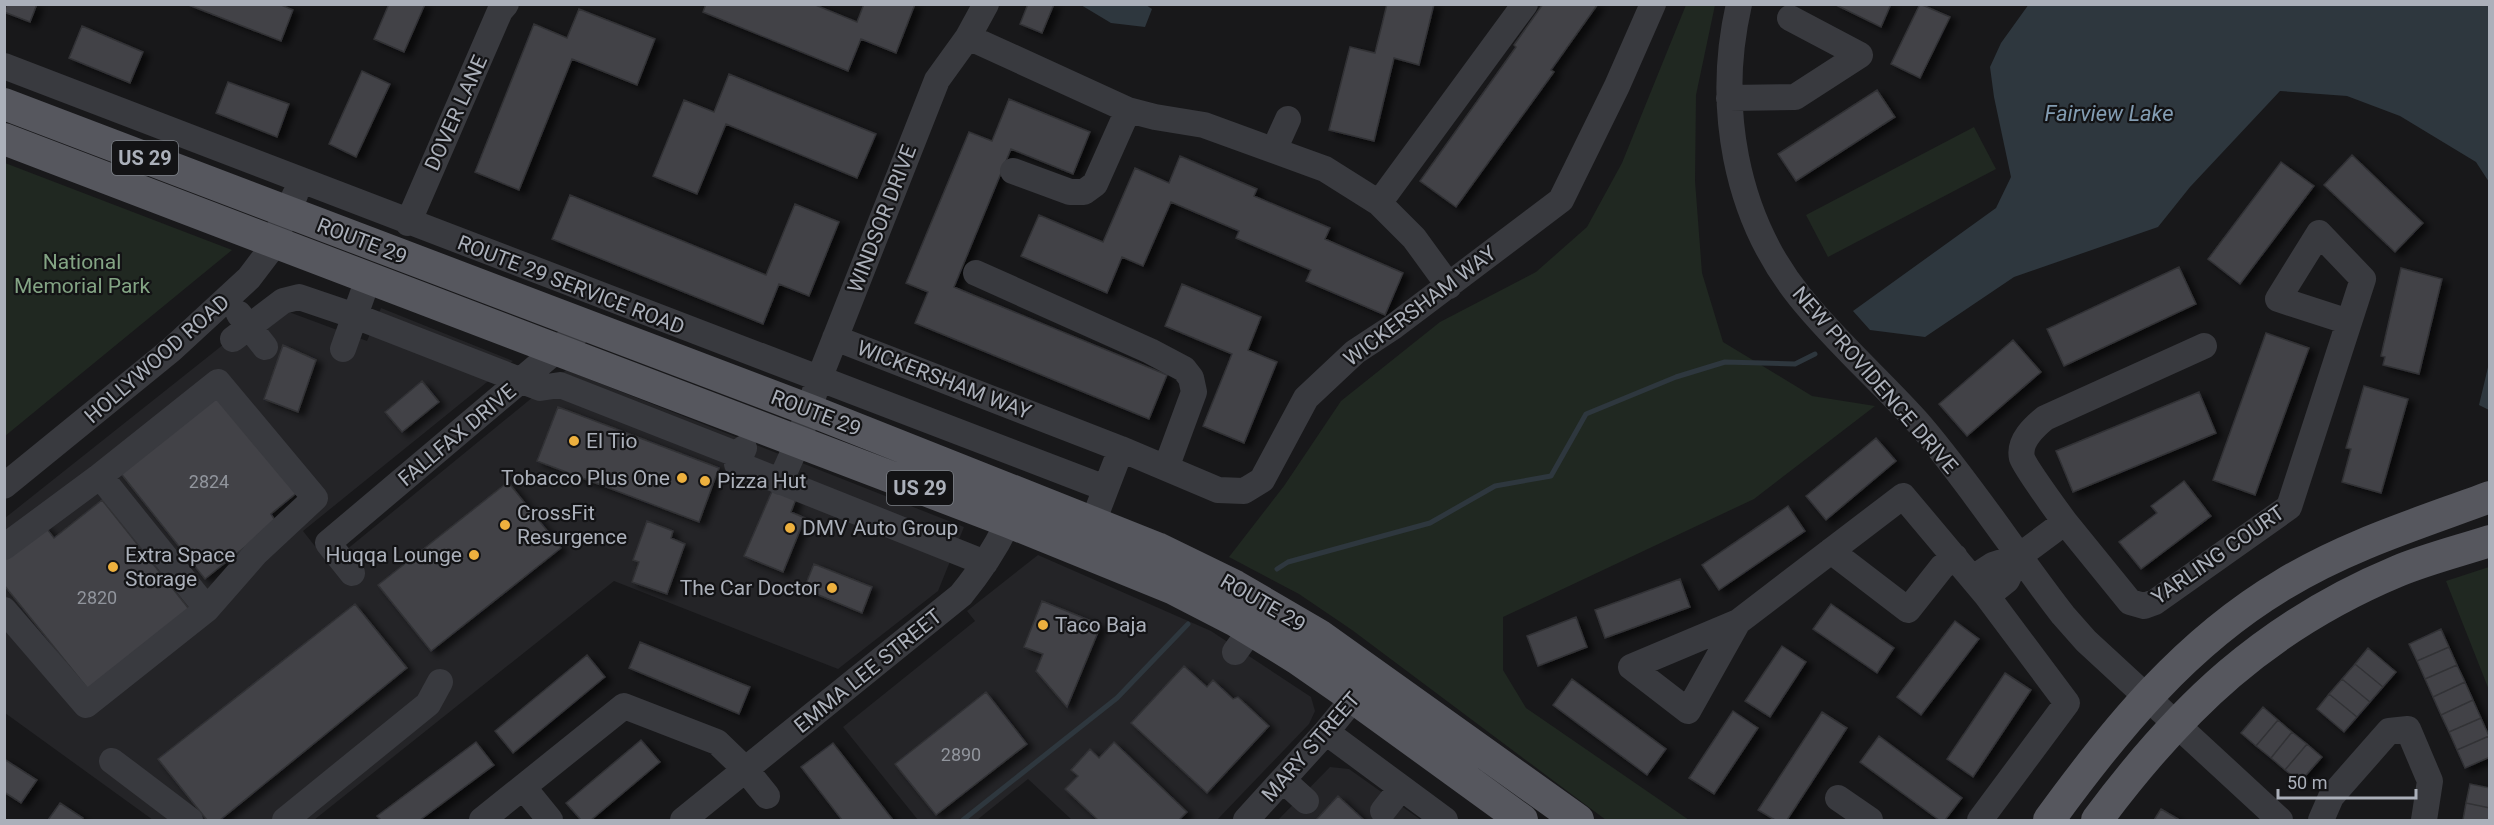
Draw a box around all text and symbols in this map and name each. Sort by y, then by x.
street label: DOVER LANE [420,52,492,174]
water label: Fairview Lake [2045,101,2173,126]
road number: US 29 [112,141,178,175]
street label: WINDSOR DRIVE [843,142,921,296]
street label: ROUTE 29 [314,213,410,269]
street label: ROUTE 29 SERVICE ROAD [454,231,688,339]
street label: WICKERSHAM WAY [1339,241,1501,371]
park label: National Memorial Park [14,250,150,298]
street label: NEW PROVIDENCE DRIVE [1787,282,1963,478]
street label: HOLLYWOOD ROAD [80,290,234,428]
street label: WICKERSHAM WAY [854,336,1035,424]
street label: FALLFAX DRIVE [393,379,521,491]
street label: ROUTE 29 [768,385,864,441]
place label: El Tio [586,429,637,453]
marker: El Tio [567,434,581,448]
place label: Tobacco Plus One [501,466,670,490]
place label: Pizza Hut [717,469,806,493]
house number: 2824 [189,471,229,492]
marker: Tobacco Plus One [675,471,689,485]
road number: US 29 [887,471,953,505]
marker: Pizza Hut [698,474,712,488]
street label: YARLING COURT [2147,500,2289,610]
place label: CrossFit Resurgence [517,501,627,549]
place label: DMV Auto Group [802,516,958,540]
marker: CrossFit Resurgence [498,518,512,532]
marker: DMV Auto Group [783,521,797,535]
place label: Extra Space Storage [125,543,235,591]
place label: Huqqa Lounge [326,543,462,567]
marker: Huqqa Lounge [467,548,481,562]
marker: Extra Space Storage [106,560,120,574]
street label: ROUTE 29 [1216,569,1310,637]
place label: The Car Doctor [680,576,820,600]
marker: The Car Doctor [825,581,839,595]
house number: 2820 [77,587,117,608]
street label: EMMA LEE STREET [789,604,947,738]
place label: Taco Baja [1055,613,1147,637]
marker: Taco Baja [1036,618,1050,632]
street label: MARY STREET [1257,687,1365,807]
house number: 2890 [941,744,981,765]
scale bar [2278,762,2416,800]
text: 50 m [2287,772,2327,793]

